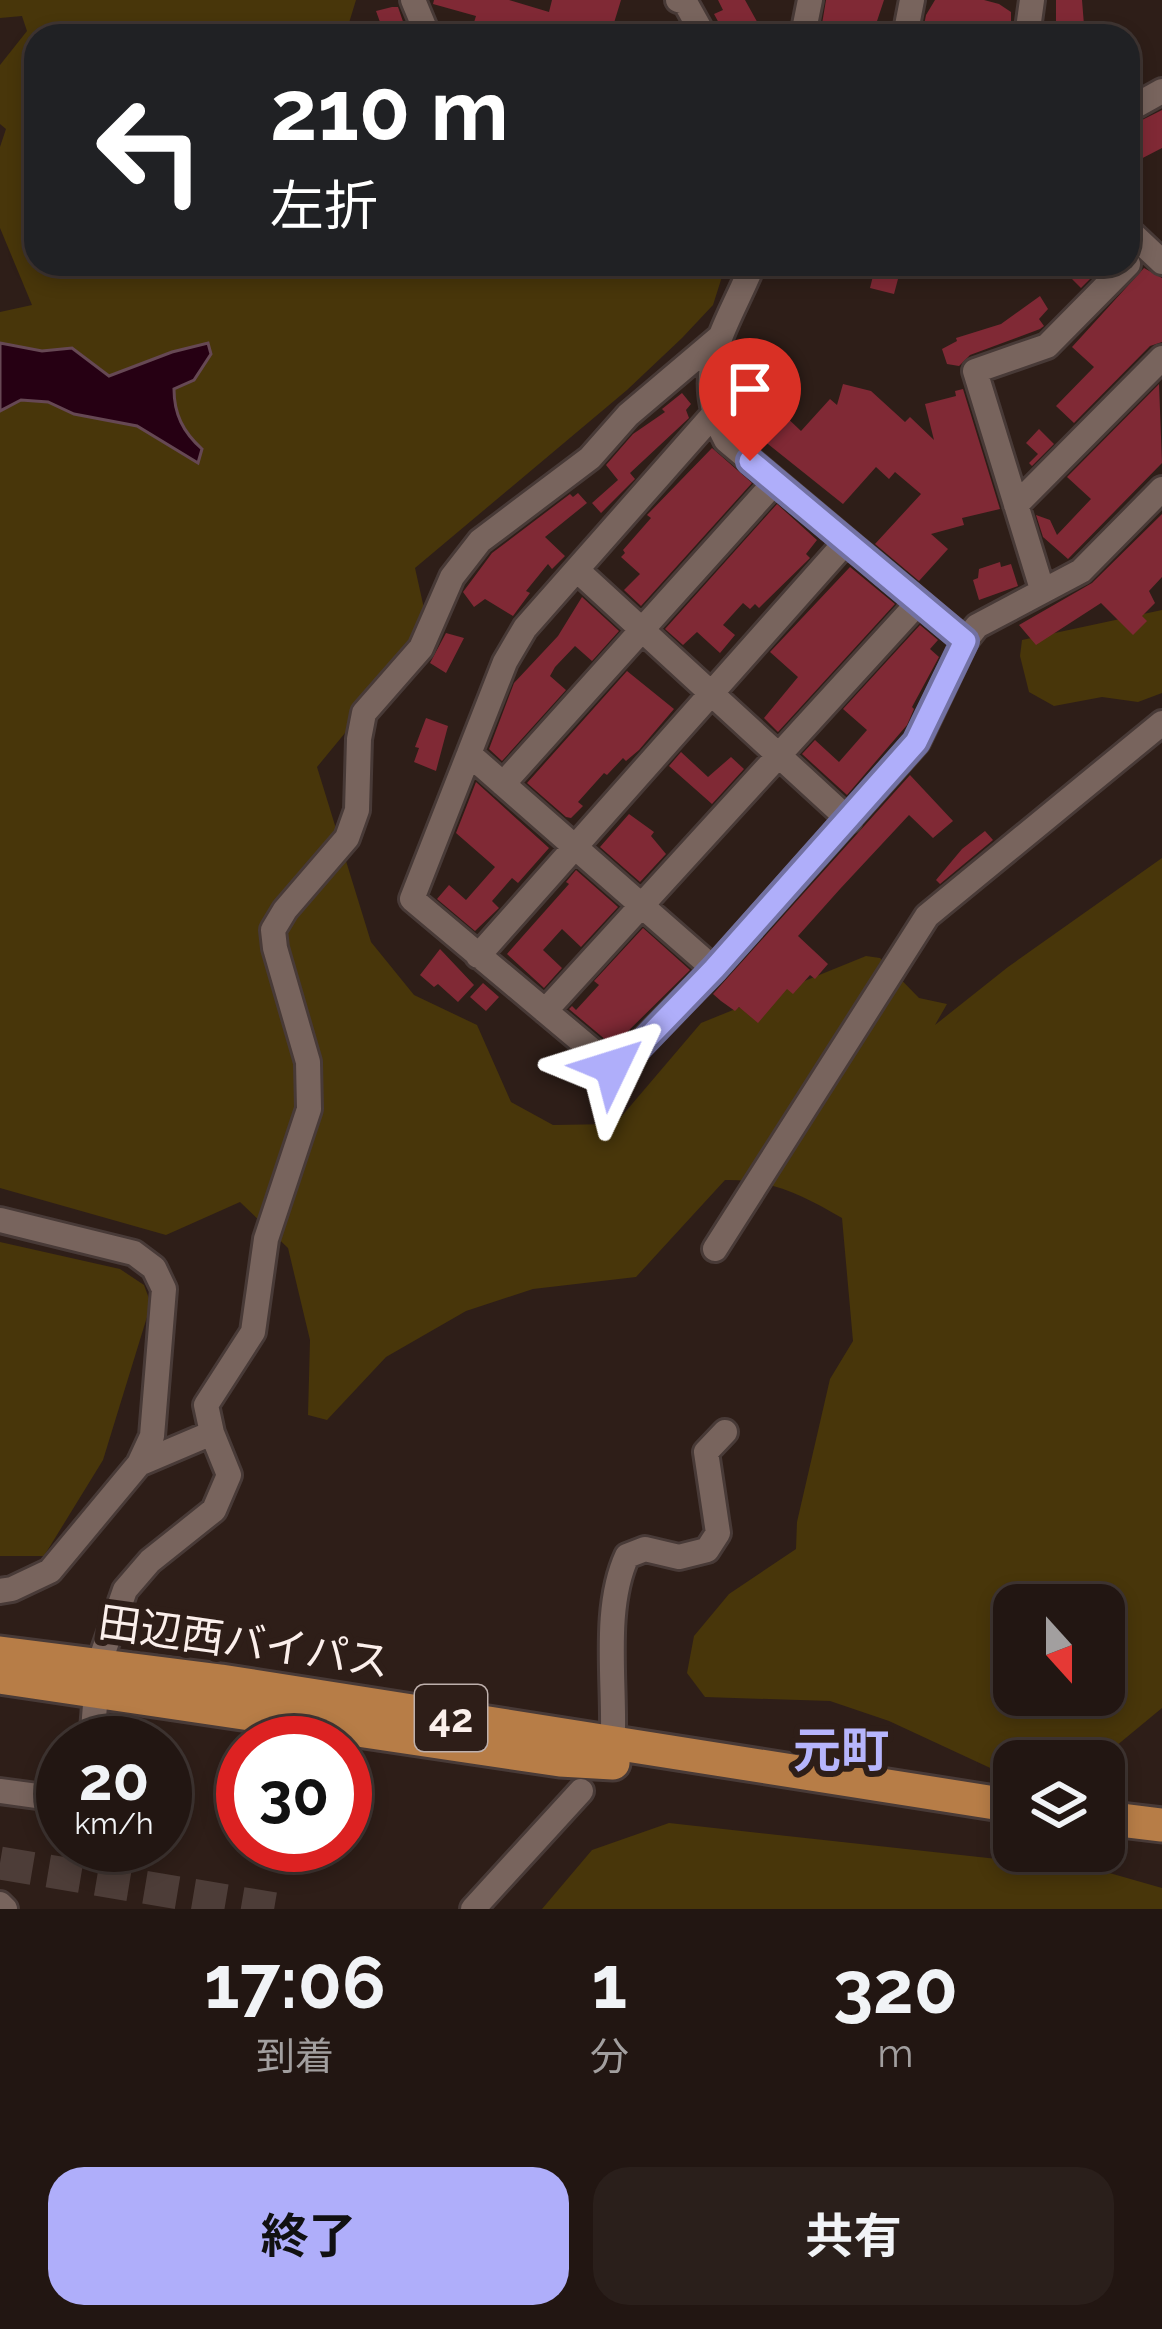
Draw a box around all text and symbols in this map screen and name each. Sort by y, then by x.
text: 210 m [270,61,509,160]
icon: left [72,72,228,228]
text: 左折 [270,174,378,238]
pin [699,338,801,461]
icon: arrive [717,356,783,422]
position arrow [549,1004,675,1130]
north arrow [993,1584,1125,1716]
map controls [993,1584,1125,1872]
street label: 田辺西バイパス [95,1597,393,1687]
road number: 42 [415,1685,487,1751]
speed limit sign: 30 [216,1716,372,1872]
district label: 元町 [793,1722,889,1778]
button: layers [993,1740,1125,1872]
text: 20 [79,1744,149,1814]
text: km/h [74,1806,154,1841]
text: 17:06 [204,1940,386,2025]
text: 1 [592,1940,627,2025]
text: 320 [833,1945,958,2030]
text: m [877,2030,913,2076]
text: 到着 [256,2033,334,2079]
text: 分 [590,2033,629,2079]
button: 終了 [48,2167,569,2305]
button: 共有 [593,2167,1114,2305]

